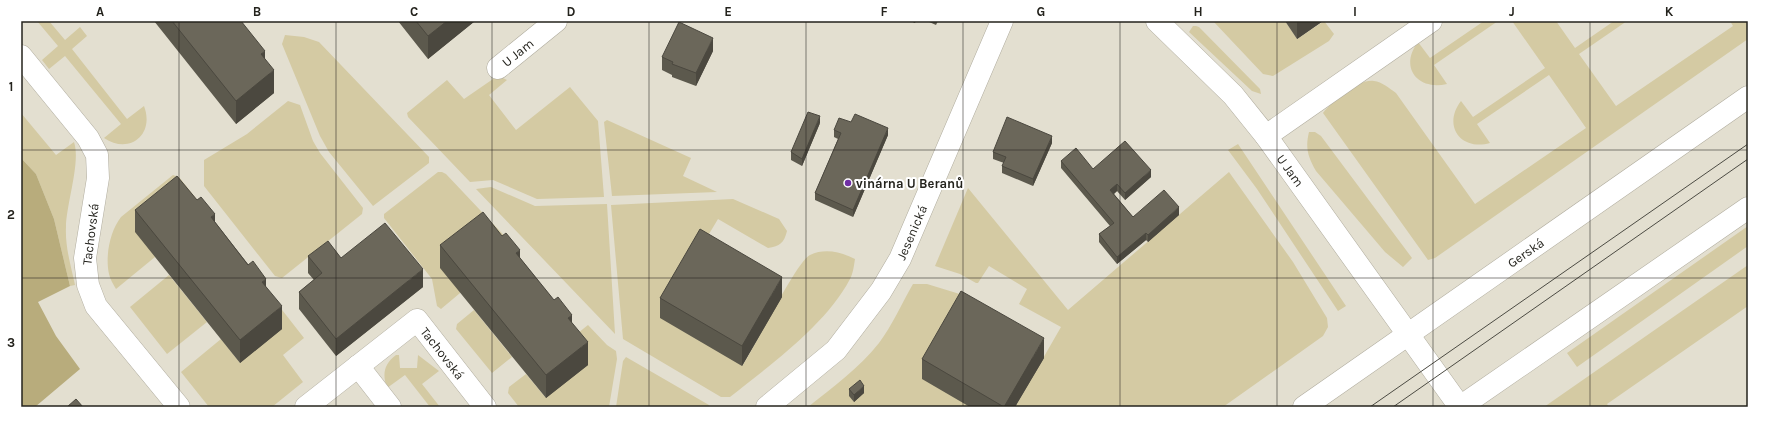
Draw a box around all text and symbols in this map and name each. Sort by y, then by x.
text: A [96,4,104,19]
text: B [253,4,261,19]
text: C [410,4,418,19]
text: D [567,4,576,19]
text: E [724,4,732,19]
text: F [880,4,888,19]
text: G [1037,4,1045,19]
text: H [1193,4,1203,19]
text: I [1353,4,1357,19]
text: J [1509,4,1515,19]
text: K [1665,4,1674,19]
street label: U Jam [499,35,537,70]
text: 1 [9,79,13,94]
street label: U Jam [1274,152,1307,190]
place label: vinárna U Beranů [856,176,963,191]
marker: vinárna U Beranů [843,178,853,188]
street label: Tachovská [79,202,102,266]
street label: Jesenická [894,203,930,262]
text: 2 [7,207,15,222]
street label: Gerská [1505,235,1547,271]
street label: Tachovská [417,324,467,382]
text: 3 [7,335,15,350]

